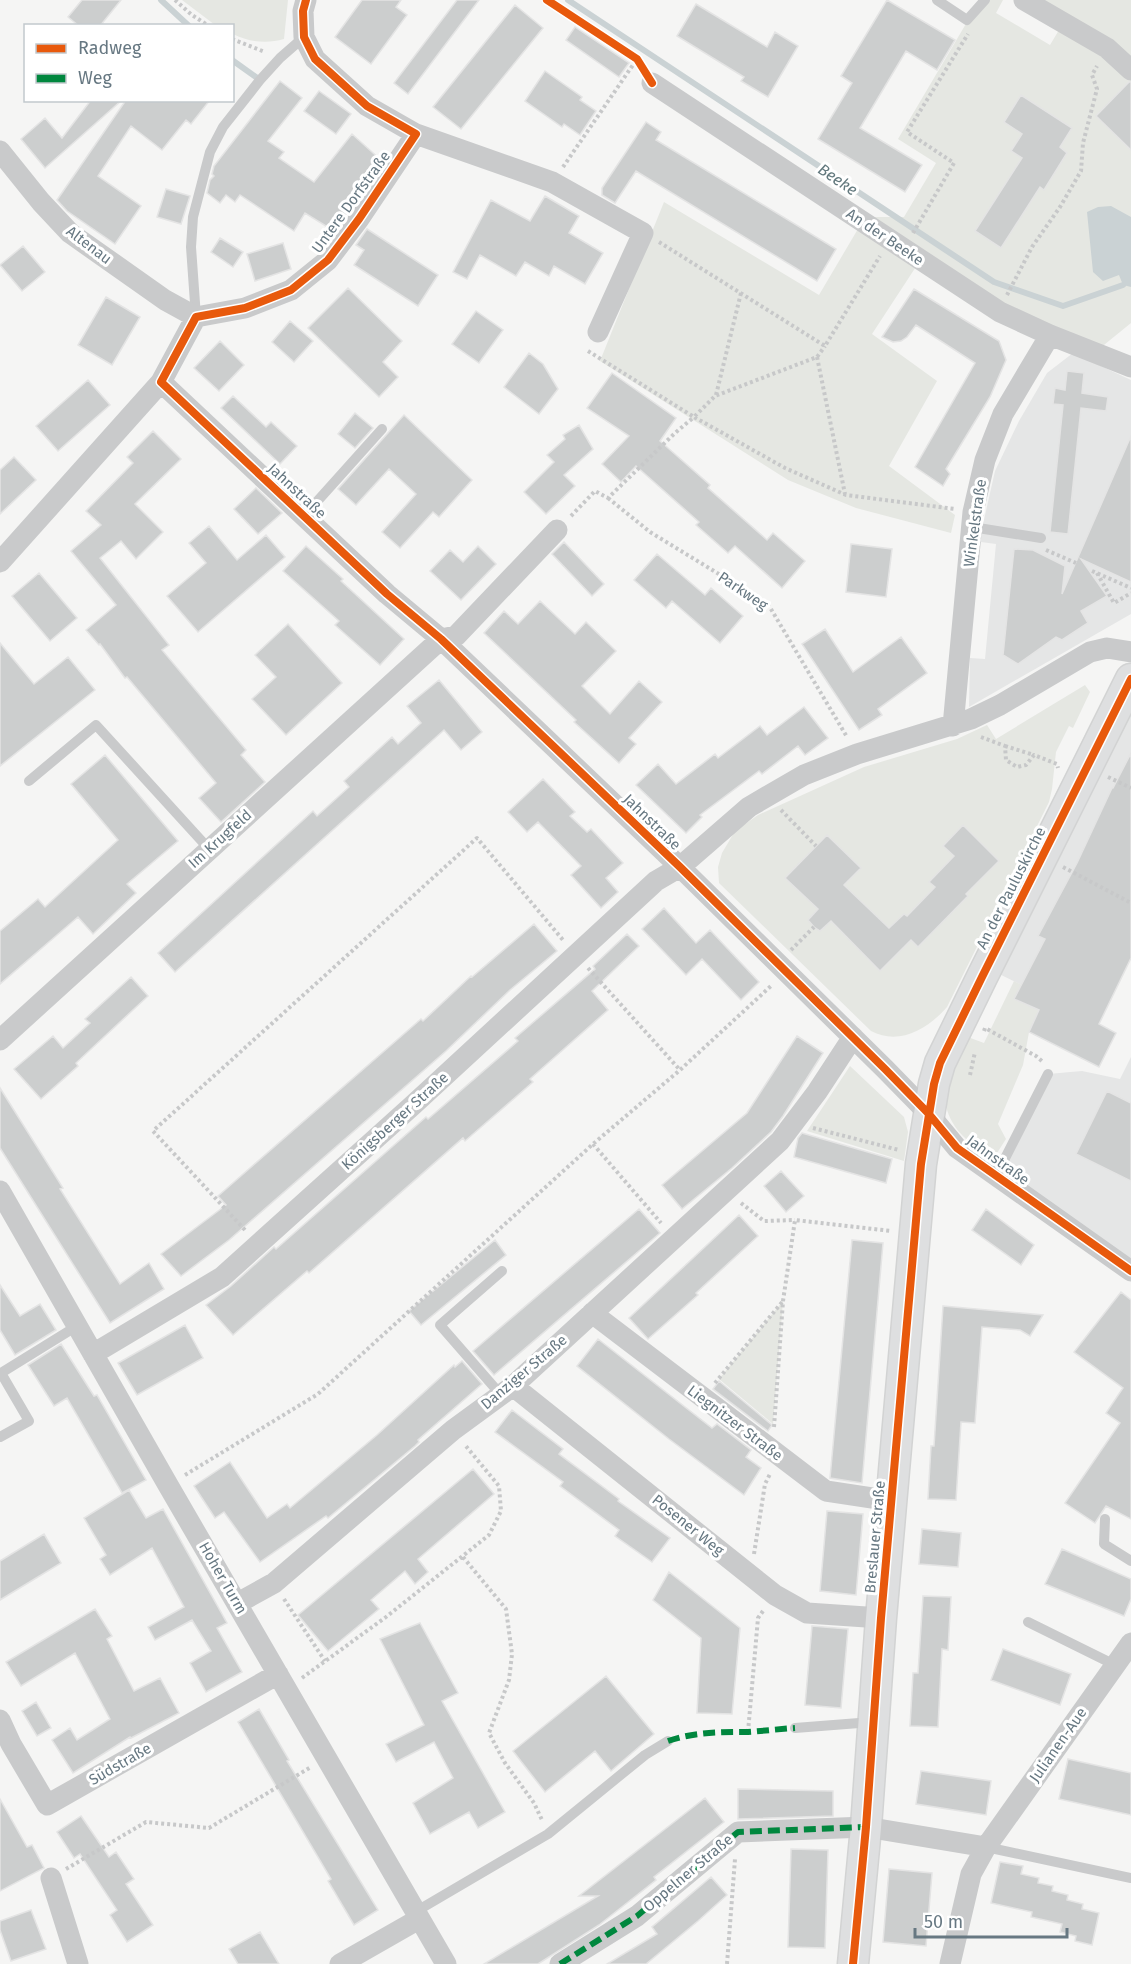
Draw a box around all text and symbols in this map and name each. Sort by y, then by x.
legend [24,24,234,102]
text: Radweg [78,37,142,59]
text: Weg [78,67,112,89]
street label: Untere Dorfstraße [308,147,394,257]
water label: Beeke [815,159,861,199]
street label: An der Beeke [843,205,927,269]
street label: Altenau [63,222,115,268]
street label: Jahnstraße [264,459,330,523]
street label: Winkelstraße [960,478,990,568]
street label: Parkweg [715,568,772,614]
street label: Jahnstraße [619,790,685,854]
street label: Im Krugfeld [185,806,255,872]
street label: An der Pauluskirche [972,824,1050,952]
street label: Königsberger Straße [338,1068,452,1174]
street label: Jahnstraße [963,1131,1033,1189]
street label: Danziger Straße [477,1331,571,1413]
street label: Liegnitzer Straße [684,1381,786,1465]
street label: Breslauer Straße [861,1480,889,1594]
street label: Posener Weg [648,1491,728,1560]
street label: Hoher Turm [195,1539,251,1617]
street label: Julianen-Aue [1026,1704,1090,1786]
street label: Südstraße [86,1739,154,1789]
street label: Oppelner Straße [639,1830,737,1916]
scale bar [915,1901,1066,1939]
text: 50 m [924,1911,963,1933]

